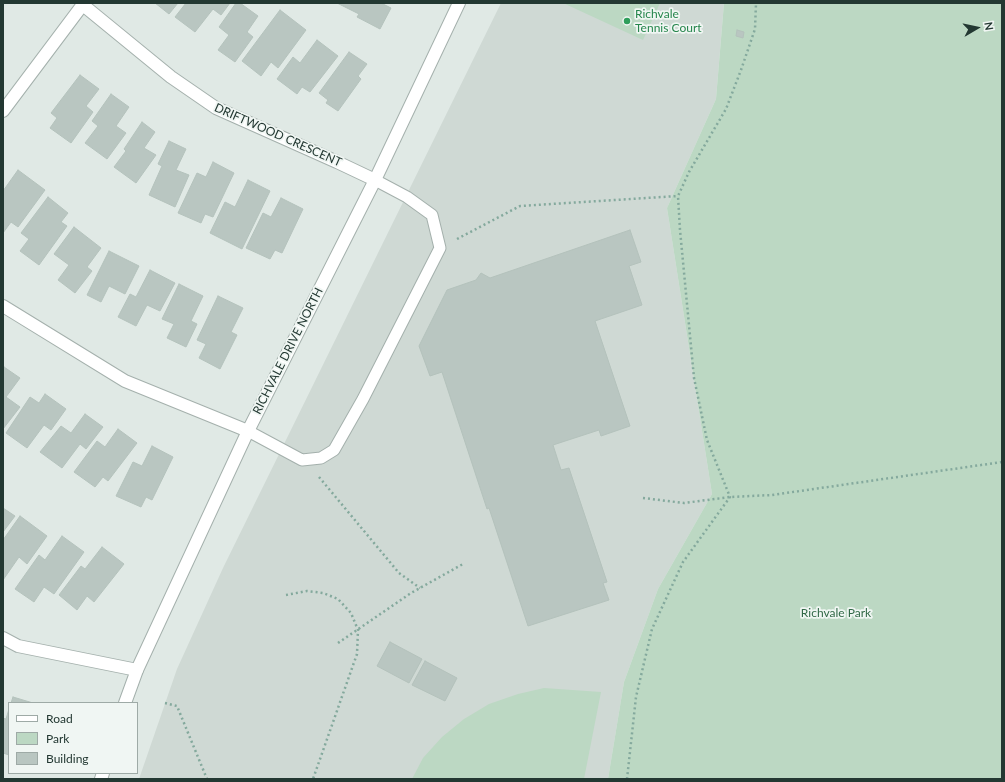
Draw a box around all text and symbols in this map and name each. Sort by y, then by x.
place label: Richvale Tennis Court [635,7,702,35]
north arrow [957,8,997,48]
marker: Richvale Tennis Court [622,16,632,26]
text: N [982,21,996,31]
street label: DRIFTWOOD CRESCENT [212,100,344,170]
street label: RICHVALE DRIVE NORTH [250,285,326,417]
park label: Richvale Park [801,606,871,620]
legend [8,702,138,774]
text: Road [46,711,73,726]
text: Park [46,731,69,746]
text: Building [46,751,89,766]

